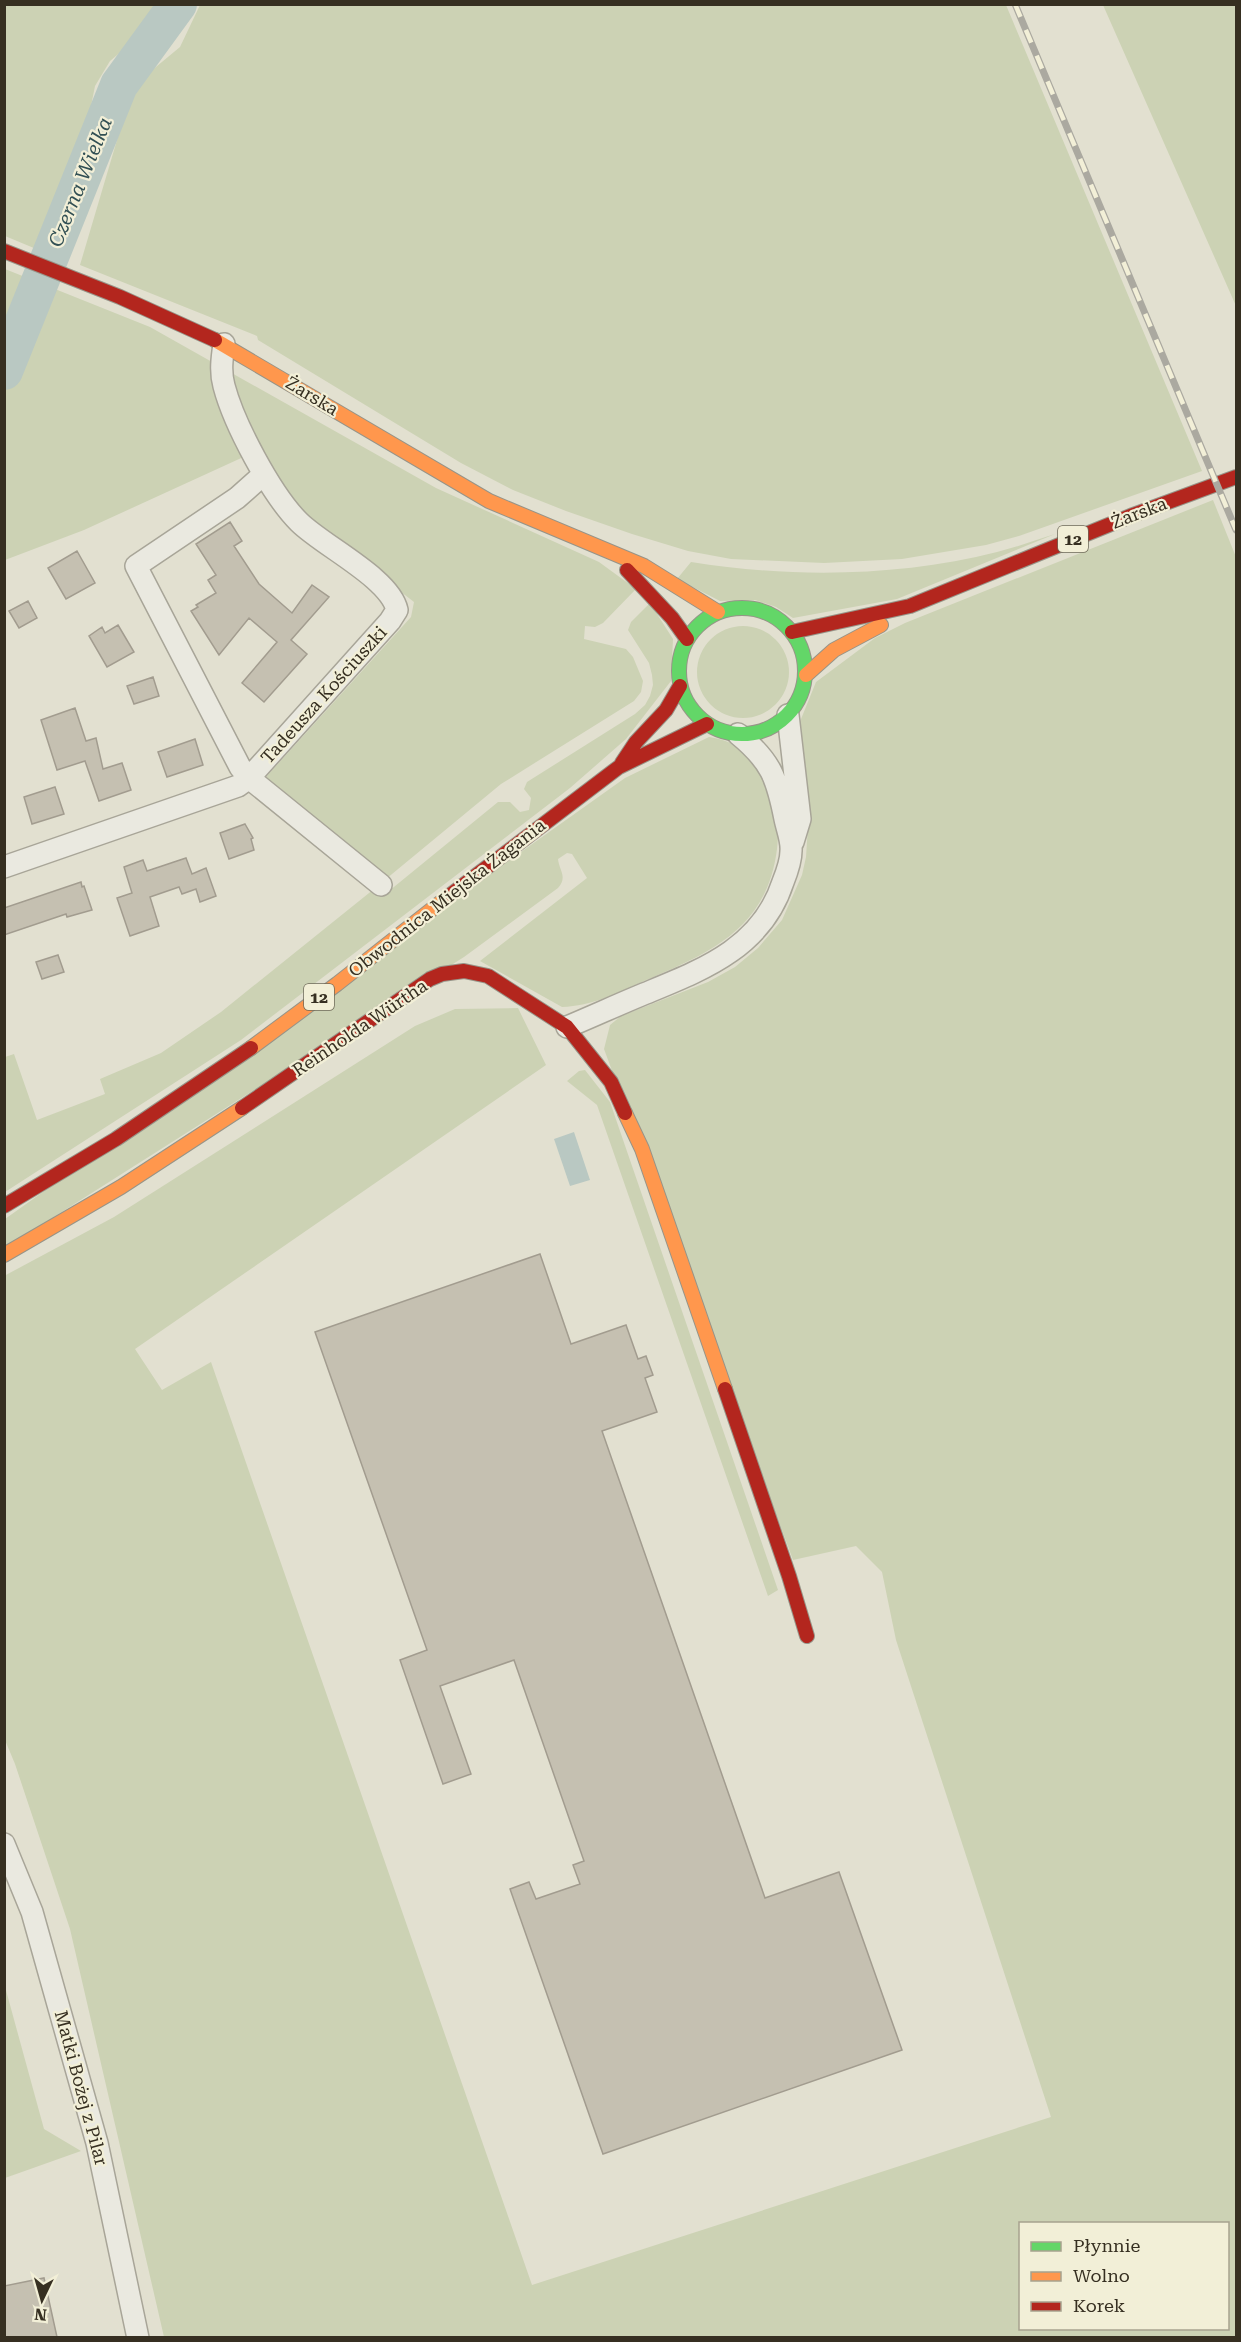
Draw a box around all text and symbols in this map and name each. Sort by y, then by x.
water label: Czerna Wielka [43,114,117,250]
street label: Żarska [282,372,343,420]
street label: Żarska [1108,492,1170,533]
road number: 12 [1058,526,1088,552]
street label: Tadeusza Kościuszki [256,621,391,768]
street label: Obwodnica Miejska Żagania [344,814,550,981]
street label: Reinholda Würtha [288,974,431,1081]
road number: 12 [304,984,334,1010]
street label: Matki Bożej z Pilar [51,2008,112,2168]
legend [1019,2222,1229,2330]
text: Płynnie [1073,2235,1140,2256]
text: Wolno [1073,2265,1130,2286]
north arrow [12,2270,72,2330]
text: Korek [1073,2295,1125,2316]
text: N [34,2304,48,2324]

